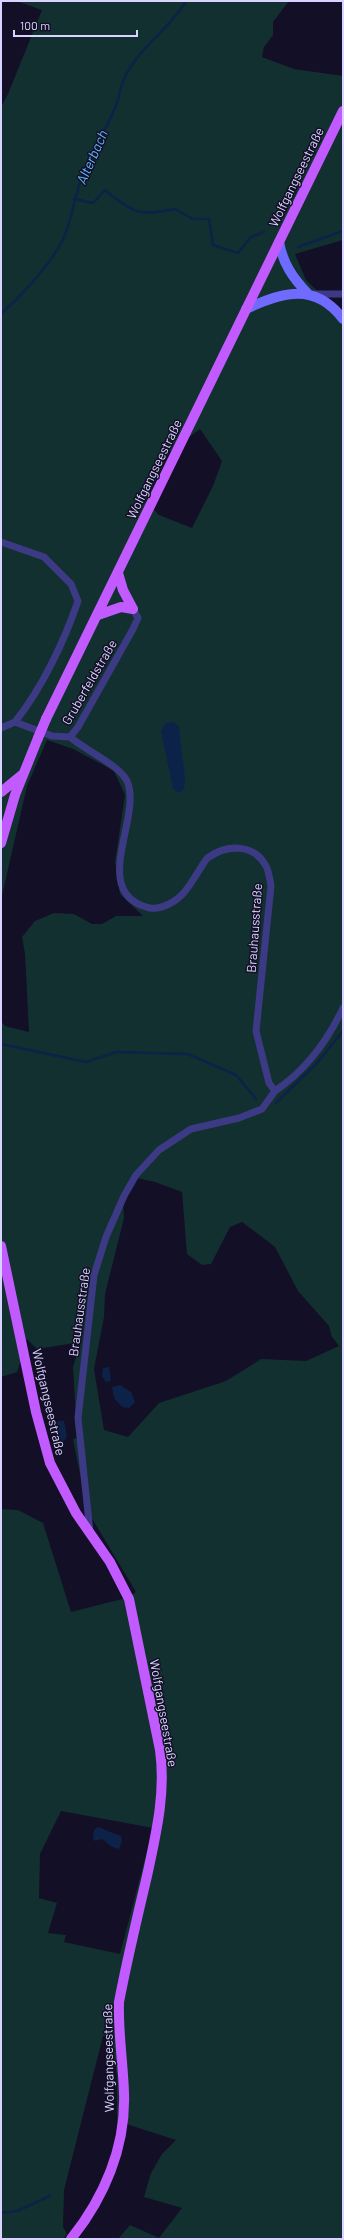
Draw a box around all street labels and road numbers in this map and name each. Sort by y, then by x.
street label: Wolfgangseestraße [265,125,327,229]
street label: Wolfgangseestraße [123,417,185,521]
street label: Gruberfeldstraße [58,636,120,728]
street label: Brauhausstraße [243,883,265,973]
street label: Brauhausstraße [65,1266,93,1357]
street label: Wolfgangseestraße [29,1347,69,1457]
street label: Wolfgangseestraße [147,1658,181,1768]
street label: Wolfgangseestraße [99,2003,117,2113]

